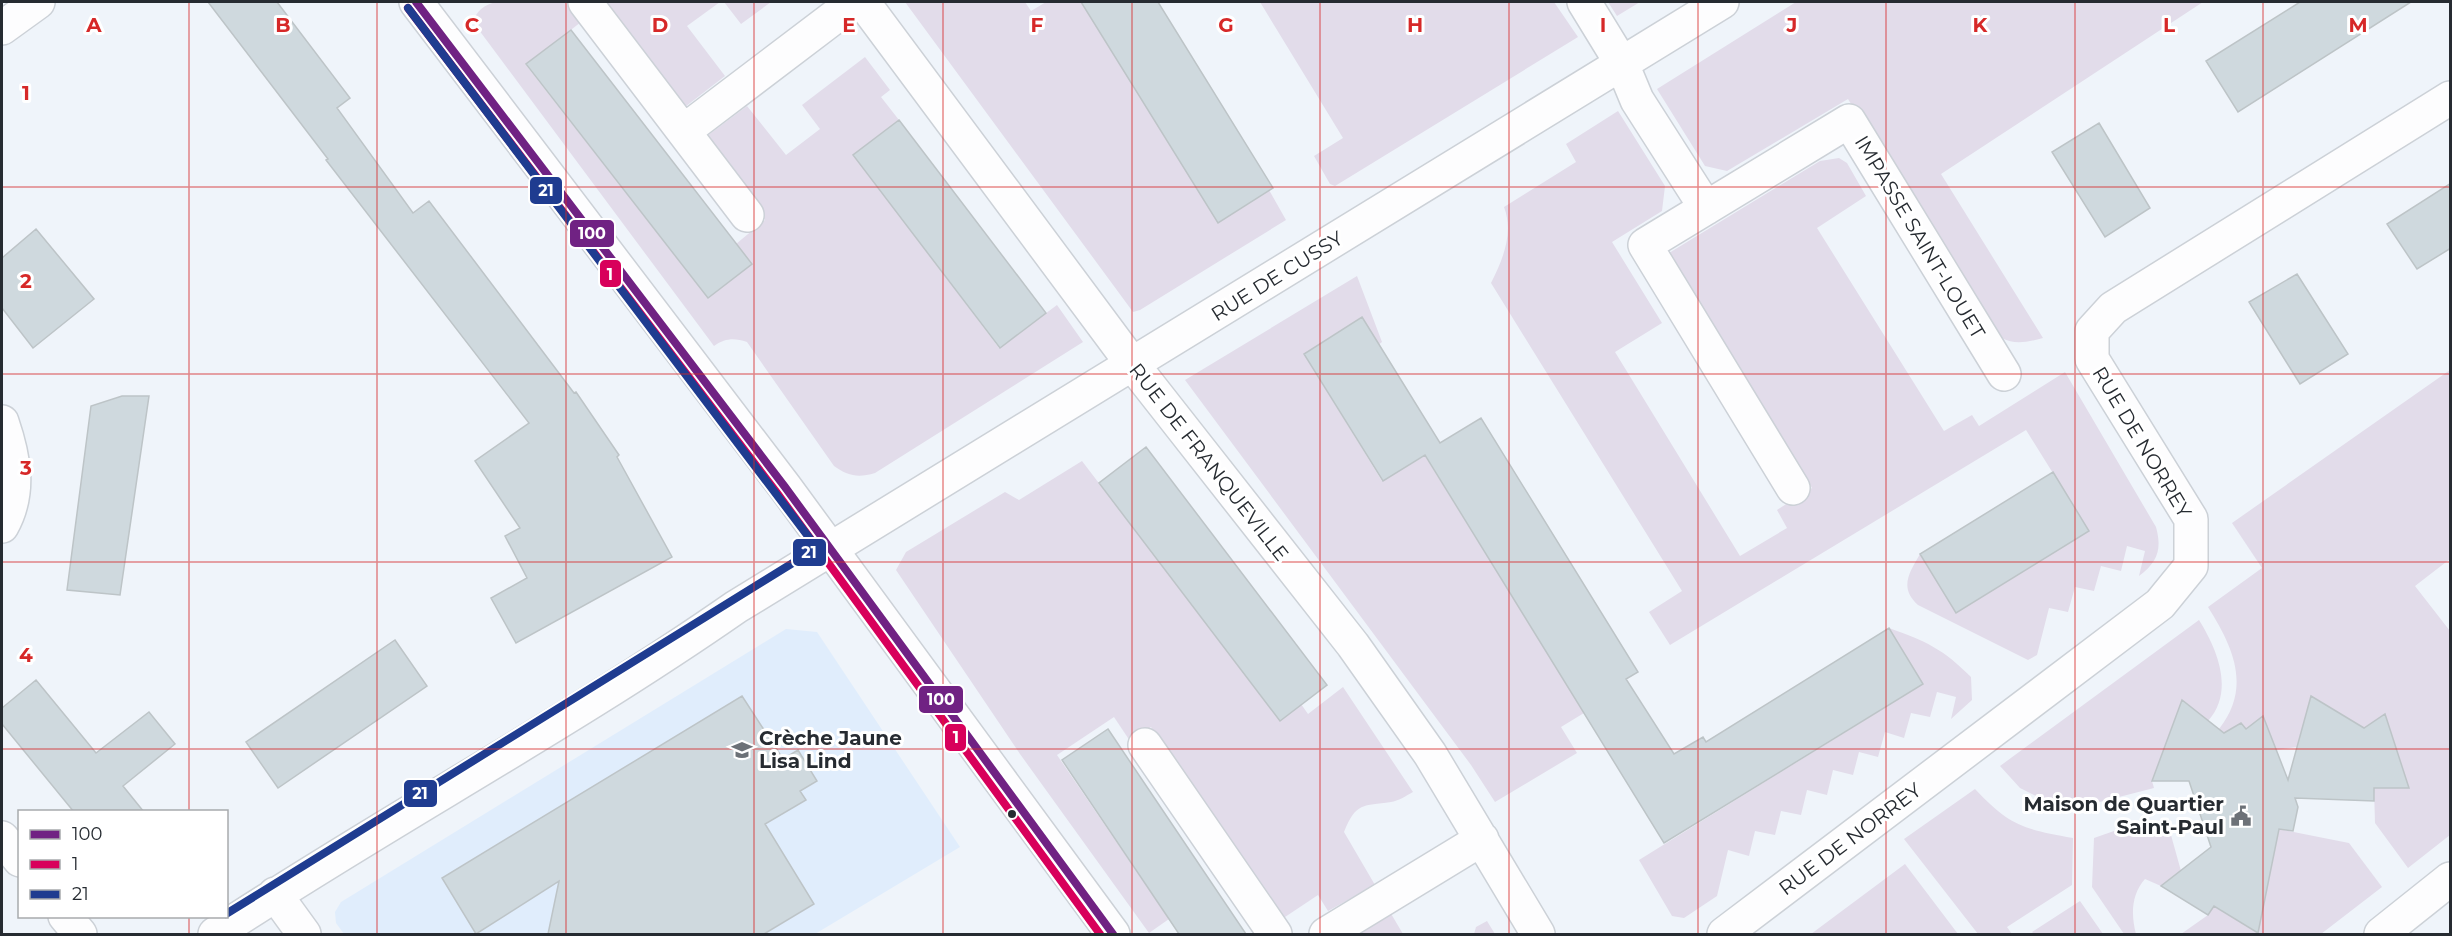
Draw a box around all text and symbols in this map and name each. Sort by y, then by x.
text: A [85,13,102,37]
text: B [275,13,291,37]
text: C [465,13,480,37]
text: D [652,13,668,37]
text: E [842,13,856,37]
text: F [1031,13,1044,37]
text: G [1218,13,1234,37]
text: H [1407,13,1423,37]
text: I [1600,13,1606,37]
text: J [1786,13,1797,37]
text: K [1973,13,1989,37]
text: L [2163,13,2175,37]
text: M [2348,13,2368,37]
text: 1 [22,81,30,105]
street label: IMPASSE SAINT-LOUET [1850,131,1990,343]
line badge: 21 [529,176,563,205]
text: 21 [538,181,554,200]
line badge: 100 [569,219,615,248]
text: 100 [578,224,606,243]
street label: RUE DE CUSSY [1207,226,1348,326]
line badge: 1 [599,259,622,288]
text: 1 [607,265,613,284]
text: 2 [20,269,32,293]
street label: RUE DE FRANQUEVILLE [1124,358,1294,566]
street label: RUE DE NORREY [2087,362,2197,522]
text: 3 [19,456,32,480]
line badge: 21 [792,538,827,567]
text: 21 [801,543,817,562]
text: 4 [19,643,33,667]
line badge: 100 [918,685,964,714]
text: 100 [927,690,955,709]
line badge: 1 [944,723,967,752]
place label: Crèche Jaune Lisa Lind [759,726,902,773]
text: 1 [953,728,959,747]
school or university icon: Crèche Jaune Lisa Lind [730,738,754,762]
street label: RUE DE NORREY [1774,778,1926,900]
line badge: 21 [403,779,438,808]
text: 21 [412,784,428,803]
place label: Maison de Quartier Saint-Paul [2023,792,2224,839]
public building icon: Maison de Quartier Saint-Paul [2229,804,2253,828]
unlabelled marker [1006,808,1018,820]
legend [18,810,228,918]
text: 100 [72,823,102,845]
text: 1 [72,853,79,875]
text: 21 [72,883,89,905]

